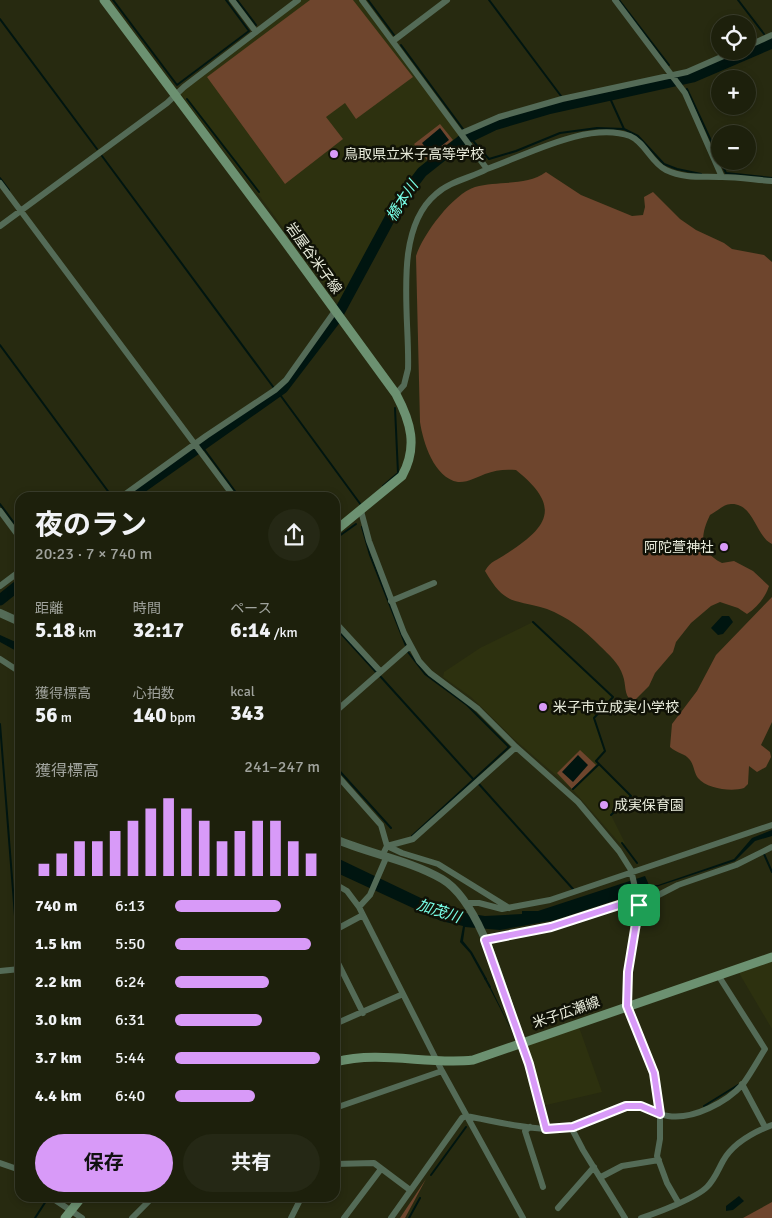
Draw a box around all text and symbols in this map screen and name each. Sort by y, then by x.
map controls [711,15,756,170]
button: locate [711,15,756,60]
button: + [711,70,756,115]
button: − [711,125,756,170]
place label: 鳥取県立米子高等学校 [344,146,484,163]
marker: 鳥取県立米子高等学校 [328,148,340,160]
water label: 橋本川 [382,176,423,225]
street label: 岩屋谷米子線 [282,219,345,297]
text: 夜のラン [35,508,147,542]
button: share [268,509,320,561]
place label: 阿陀萱神社 [644,539,714,556]
marker: 阿陀萱神社 [718,541,730,553]
text: 20:23 · 7 × 740 m [35,544,152,564]
text: 距離 [35,600,63,617]
text: 時間 [133,600,161,617]
text: ペース [230,600,272,617]
text: 5.18 [35,617,75,643]
text: 32:17 [133,617,184,643]
text: 6:14 [230,617,271,643]
text: km [75,624,96,641]
text: /km [271,624,298,641]
text: kcal [230,683,255,700]
text: 獲得標高 [35,685,91,702]
text: 心拍数 [133,685,175,702]
place label: 米子市立成実小学校 [553,699,679,716]
text: 343 [230,700,264,726]
marker: 米子市立成実小学校 [537,701,549,713]
text: 56 [35,702,58,728]
text: 140 [133,702,167,728]
text: m [58,709,72,726]
text: bpm [167,709,196,726]
text: 241–247 m [244,757,320,777]
text: 獲得標高 [35,761,99,781]
place label: 成実保育園 [614,797,684,814]
marker: 成実保育園 [598,799,610,811]
pin [618,884,660,926]
icon: arrive [625,891,653,919]
water label: 加茂川 [415,895,465,927]
text: 740 m [35,896,77,916]
text: 6:13 [115,896,145,916]
text: 1.5 km [35,934,82,954]
text: 5:50 [115,934,145,954]
text: 2.2 km [35,972,82,992]
text: 6:24 [115,972,145,992]
street label: 米子広瀬線 [530,993,602,1032]
text: 3.0 km [35,1010,82,1030]
text: 6:31 [115,1010,145,1030]
text: 3.7 km [35,1048,82,1068]
text: 5:44 [115,1048,145,1068]
text: 4.4 km [35,1086,82,1106]
text: 6:40 [115,1086,145,1106]
button: 保存 [35,1134,173,1192]
button: 共有 [183,1134,320,1192]

